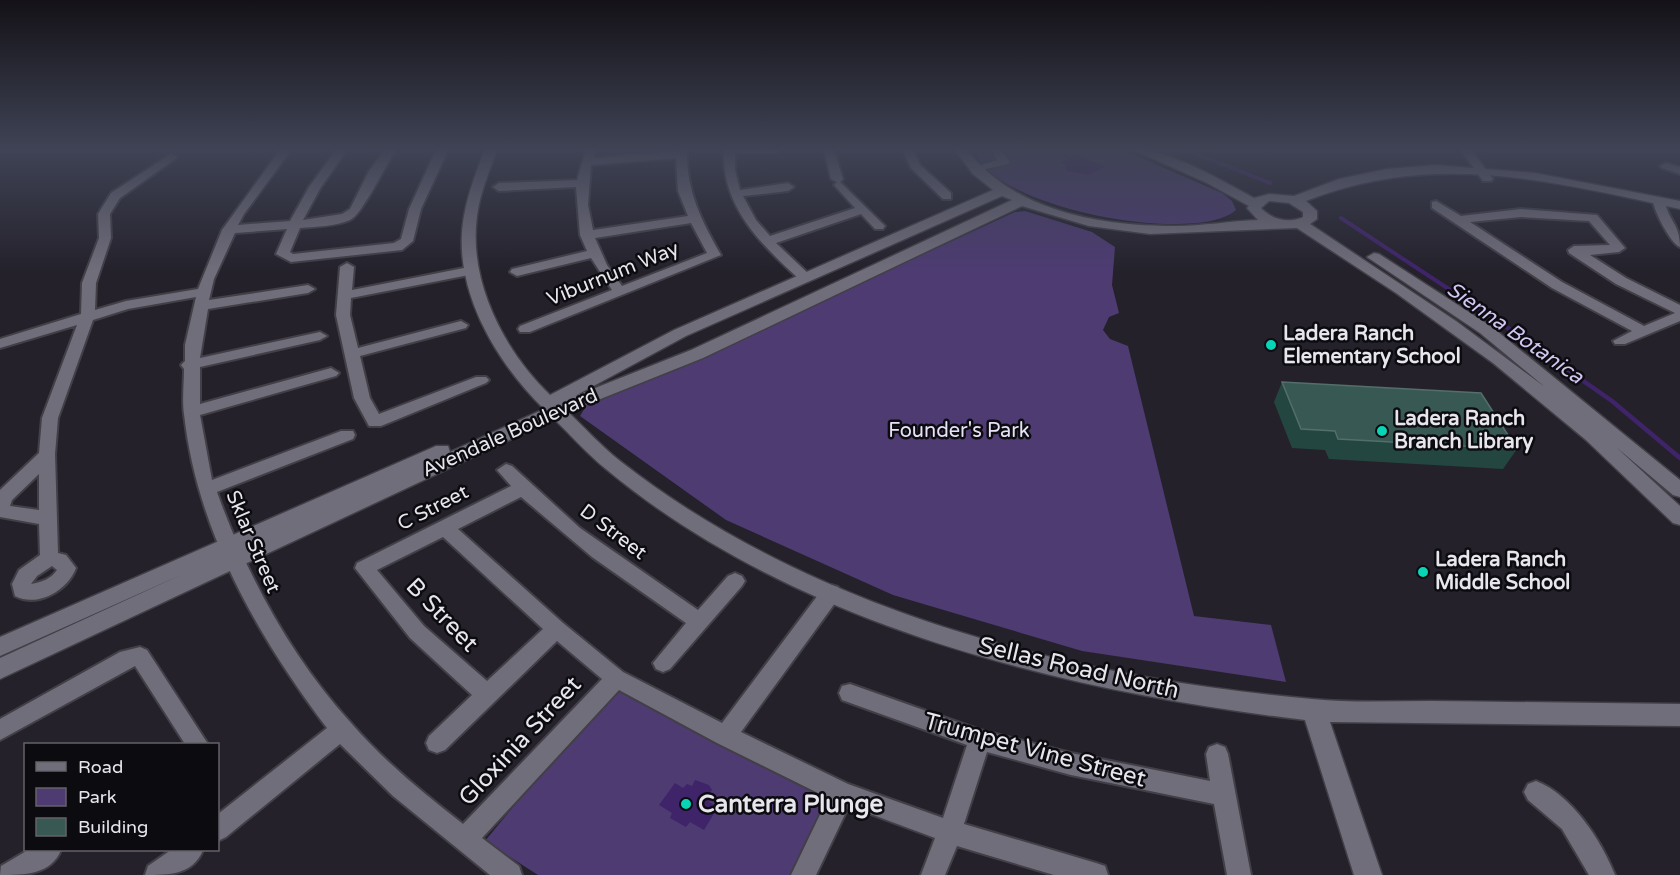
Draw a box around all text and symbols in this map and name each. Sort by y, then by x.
street label: Viburnum Way [544,237,683,311]
water label: Sienna Botanica [1442,277,1589,390]
place label: Ladera Ranch Elementary School [1283,322,1461,369]
marker: Ladera Ranch Elementary School [1264,338,1278,352]
street label: Avendale Boulevard [419,383,601,483]
place label: Ladera Ranch Branch Library [1394,407,1534,454]
park label: Founder's Park [888,419,1030,443]
marker: Ladera Ranch Branch Library [1375,424,1389,438]
street label: C Street [394,480,473,536]
street label: Sklar Street [221,487,286,597]
street label: D Street [575,499,651,565]
place label: Ladera Ranch Middle School [1435,548,1570,595]
marker: Ladera Ranch Middle School [1416,565,1430,579]
street label: B Street [400,572,484,658]
street label: Sellas Road North [976,631,1182,705]
street label: Gloxinia Street [453,670,587,812]
street label: Trumpet Vine Street [921,706,1149,794]
legend [24,743,219,851]
text: Road [78,756,123,778]
text: Park [78,786,117,808]
place label: Canterra Plunge [698,790,884,819]
marker: Canterra Plunge [679,797,693,811]
text: Building [78,816,148,838]

